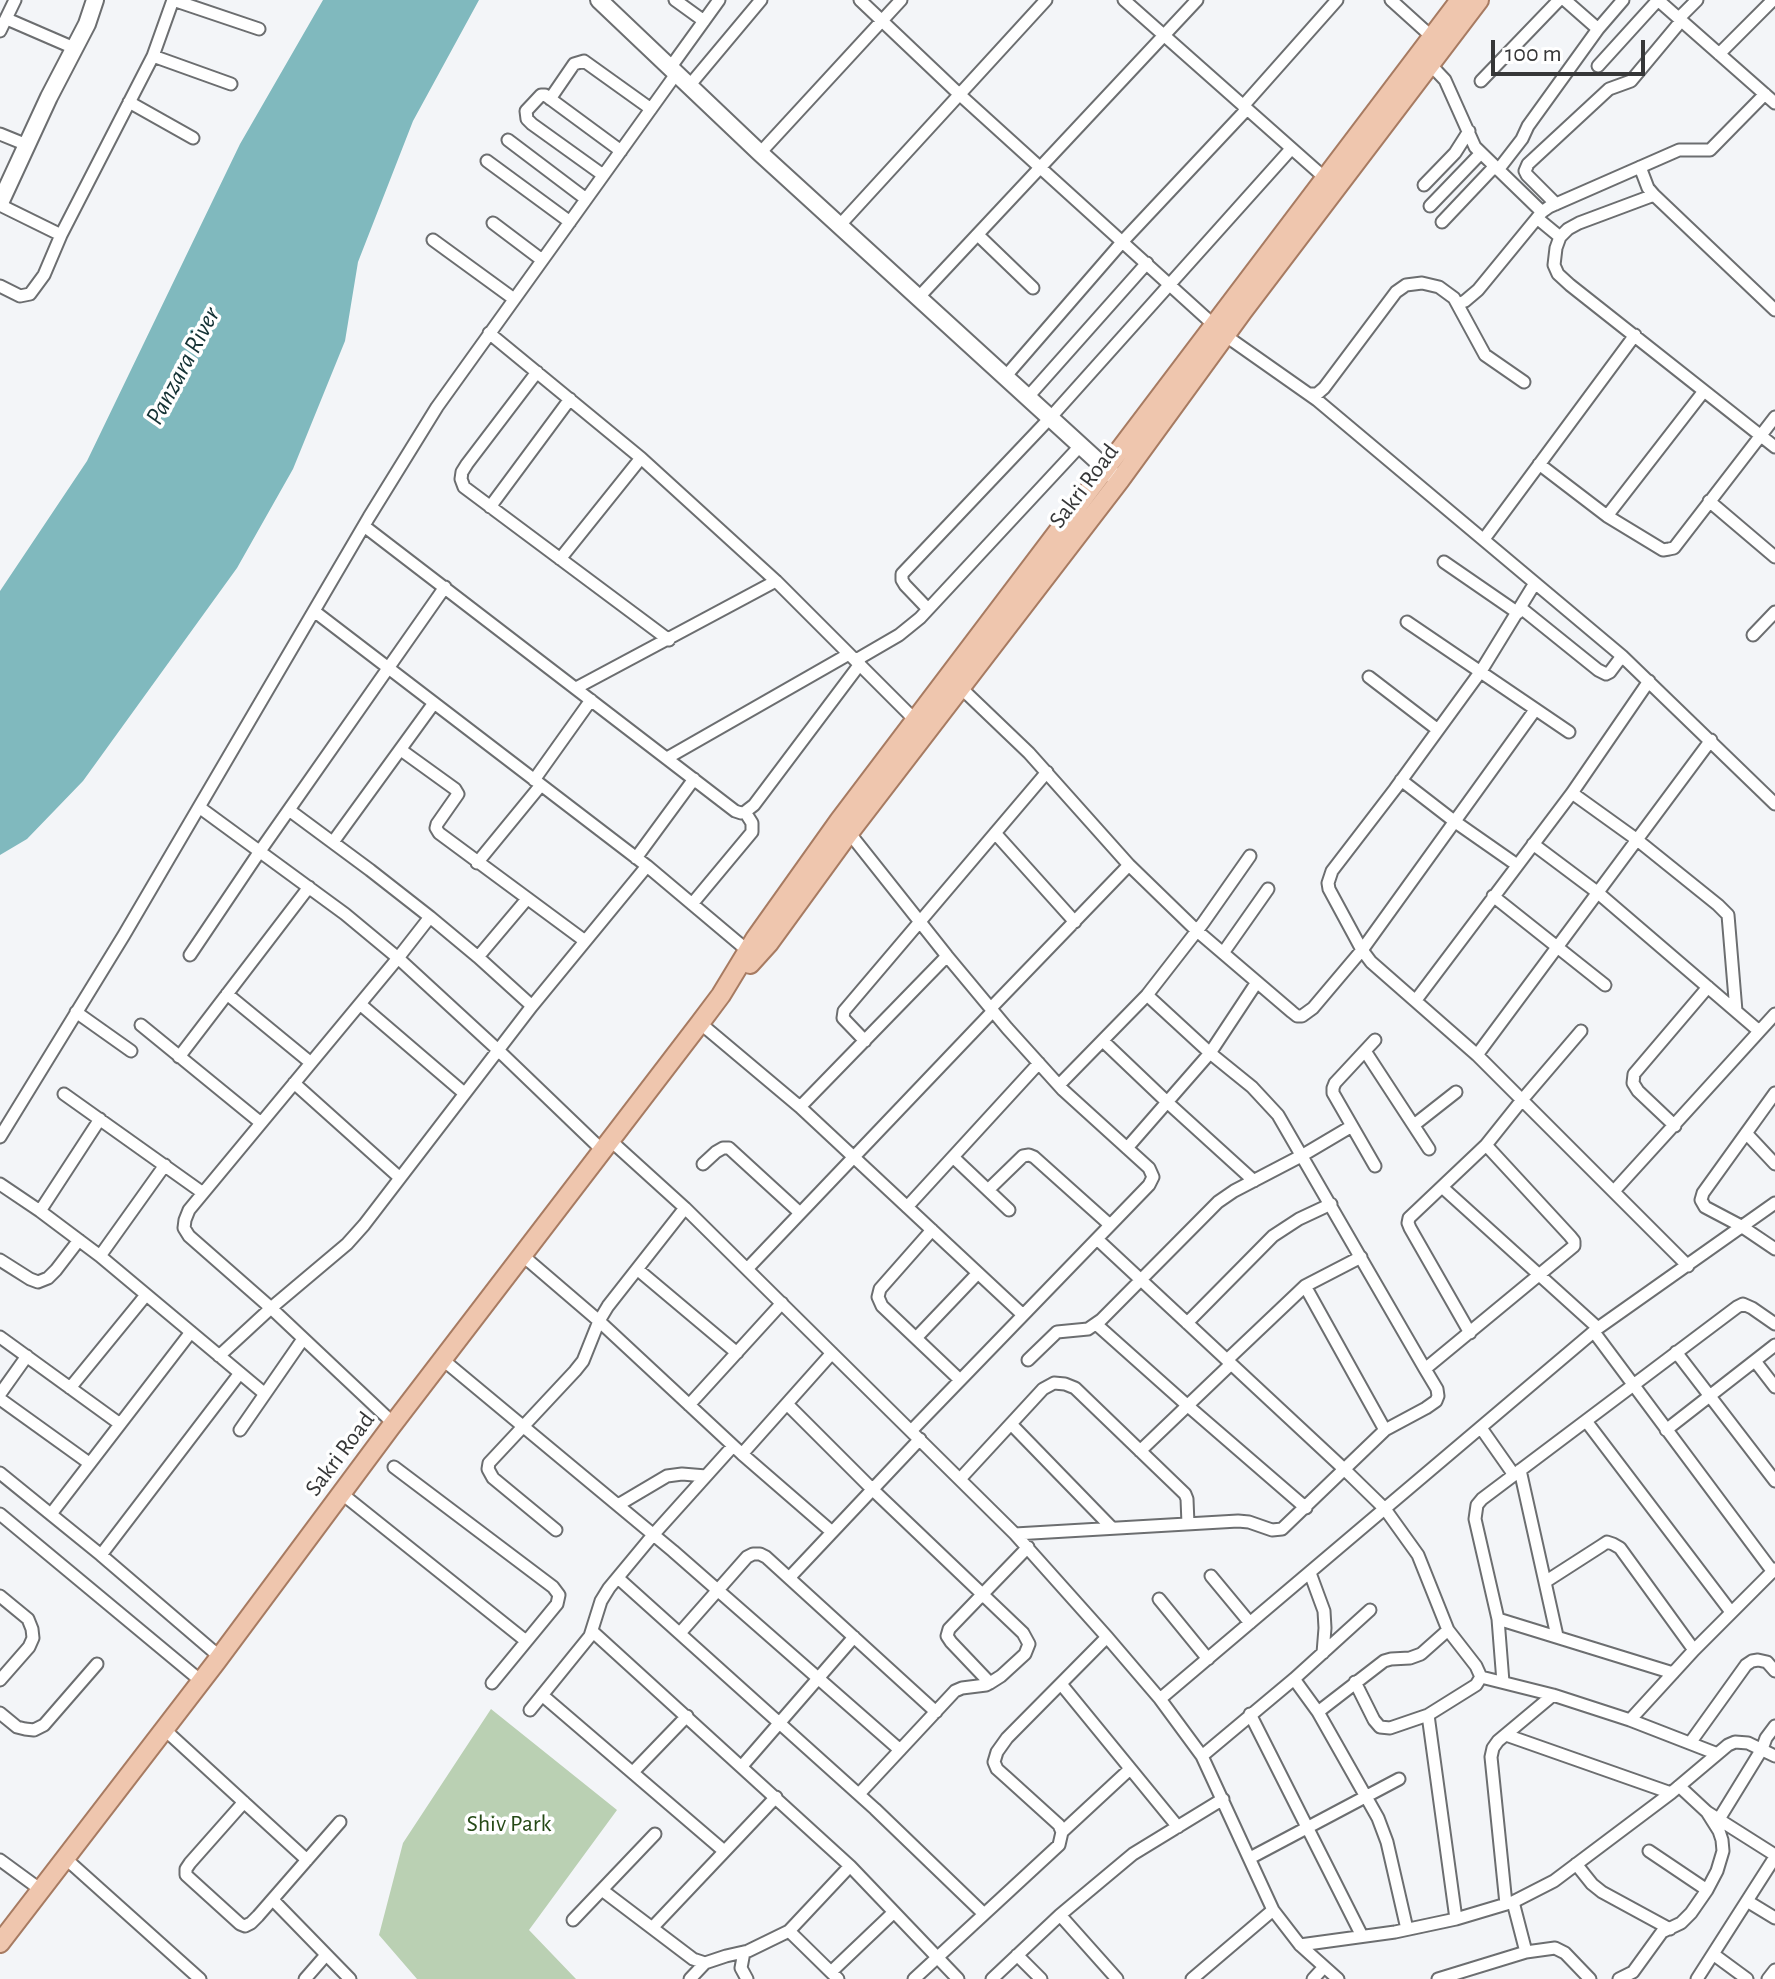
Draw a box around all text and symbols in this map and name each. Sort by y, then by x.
scale bar [1495,24,1649,74]
text: 100 m [1505,42,1562,66]
water label: Panzara River [139,302,227,430]
street label: Sakri Road [1043,438,1125,534]
street label: Sakri Road [299,1406,381,1502]
park label: Shiv Park [467,1810,551,1838]

